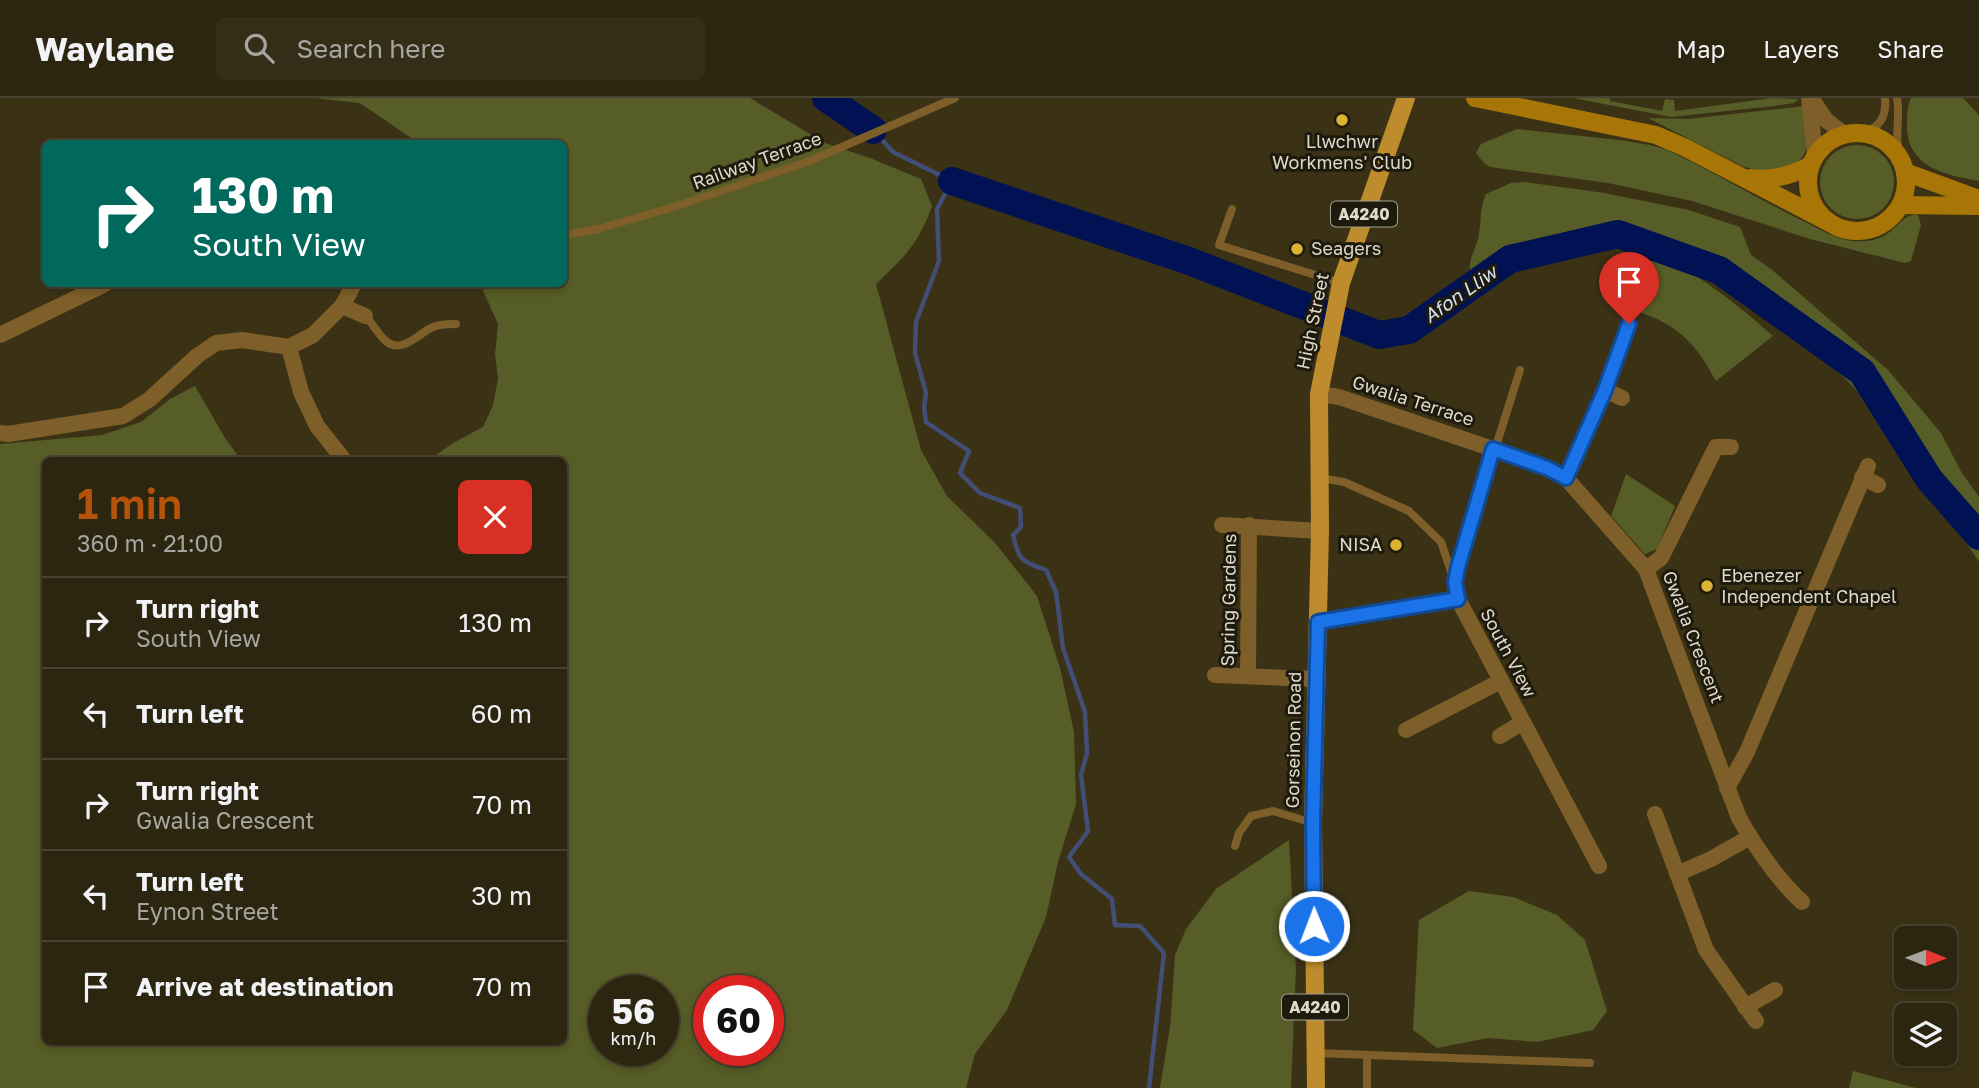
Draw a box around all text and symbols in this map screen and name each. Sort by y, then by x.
search box [216,17,706,80]
text: Waylane [35,29,174,68]
icon: search [240,29,278,67]
text: Search here [296,33,445,64]
text: Map [1676,34,1725,63]
text: Layers [1763,34,1839,63]
text: Share [1877,34,1944,63]
marker: Llwchwr Workmens' Club [1334,112,1350,128]
street label: Railway Terrace [689,127,824,194]
place label: Llwchwr Workmens' Club [1272,130,1412,173]
text: 130 m [192,165,334,224]
icon: right [77,168,168,259]
road number: A4240 [1331,202,1397,226]
text: South View [192,225,366,263]
place label: Seagers [1311,237,1381,259]
marker: Seagers [1289,241,1305,257]
pin [1599,252,1659,324]
water label: Afon Lliw [1419,259,1503,327]
icon: arrive [1610,263,1648,301]
street label: High Street [1291,270,1333,371]
street label: Gwalia Terrace [1350,370,1477,430]
text: 1 min [77,478,182,528]
button: close [458,480,532,554]
text: 360 m · 21:00 [77,529,223,557]
street label: Spring Gardens [1216,533,1240,667]
place label: NISA [1339,533,1382,555]
marker: NISA [1388,537,1404,553]
place label: Ebenezer Independent Chapel [1721,564,1897,607]
street label: Gwalia Crescent [1659,567,1729,706]
marker: Ebenezer Independent Chapel [1699,578,1715,594]
text: Turn right [136,593,259,624]
icon: right [77,604,115,642]
street label: South View [1476,604,1542,701]
text: 130 m [459,607,532,638]
text: South View [136,624,261,652]
street label: Gorseinon Road [1281,671,1305,809]
icon: left [77,695,115,733]
text: Turn left [136,698,244,729]
text: 60 m [471,698,532,729]
text: Turn right [136,775,259,806]
icon: right [77,786,115,824]
text: 70 m [473,789,532,820]
text: Gwalia Crescent [136,806,315,834]
text: Turn left [136,866,244,897]
icon: left [77,877,115,915]
text: 30 m [471,880,532,911]
position arrow [1277,889,1351,963]
text: Eynon Street [136,897,279,925]
north arrow [1894,926,1956,989]
map controls [1894,926,1957,1066]
icon: arrive [77,968,115,1006]
text: Arrive at destination [136,971,394,1002]
text: 70 m [473,971,532,1002]
speed limit sign: 60 [693,975,784,1066]
text: 56 [612,990,655,1032]
road number: A4240 [1282,995,1348,1020]
button: layers [1894,1003,1957,1066]
text: km/h [611,1027,656,1049]

